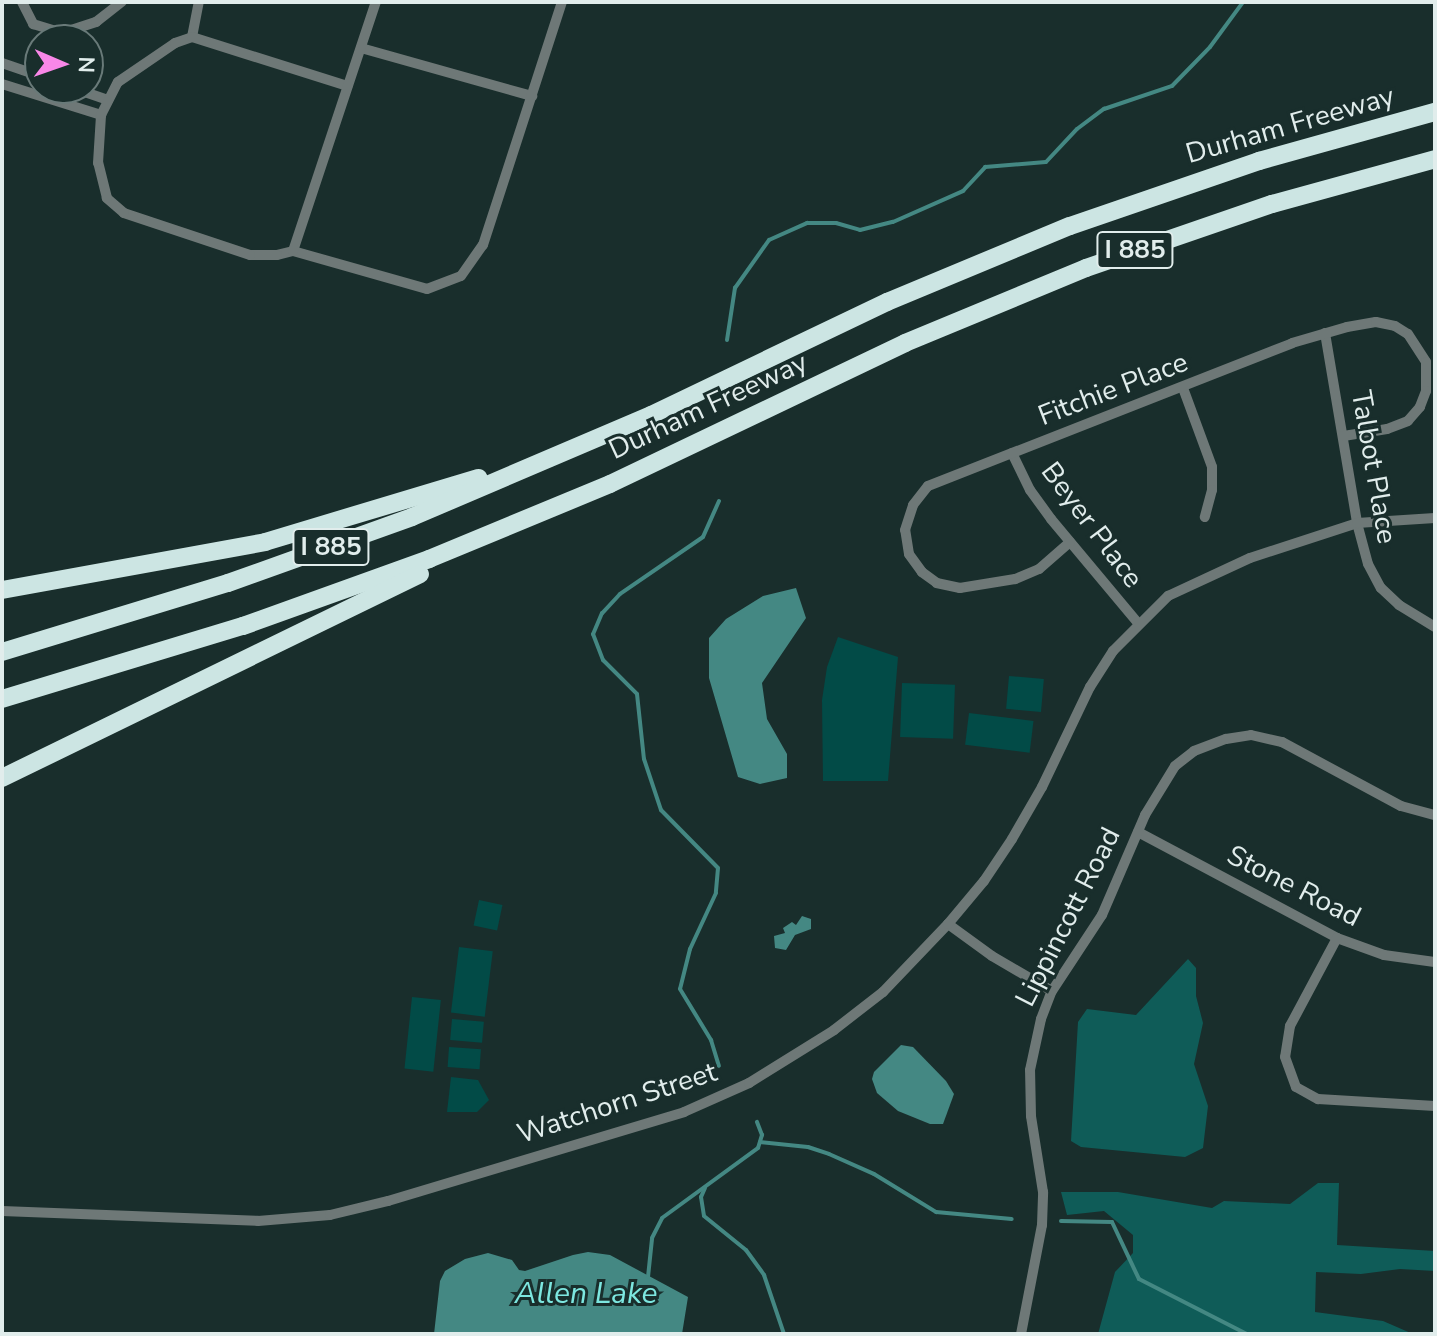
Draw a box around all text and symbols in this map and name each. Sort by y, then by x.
north arrow [24,24,104,104]
text: N [71,56,101,74]
street label: Durham Freeway [1182,79,1398,171]
road number: I 885 [1095,228,1175,272]
street label: Durham Freeway [603,345,813,467]
street label: Fitchie Place [1034,345,1192,433]
street label: Talbot Place [1344,388,1404,546]
street label: Beyer Place [1034,456,1150,594]
road number: I 885 [291,525,371,569]
street label: Lippincott Road [1008,822,1128,1012]
street label: Stone Road [1222,838,1366,934]
street label: Watchorn Street [513,1055,721,1151]
water label: Allen Lake [515,1276,657,1312]

